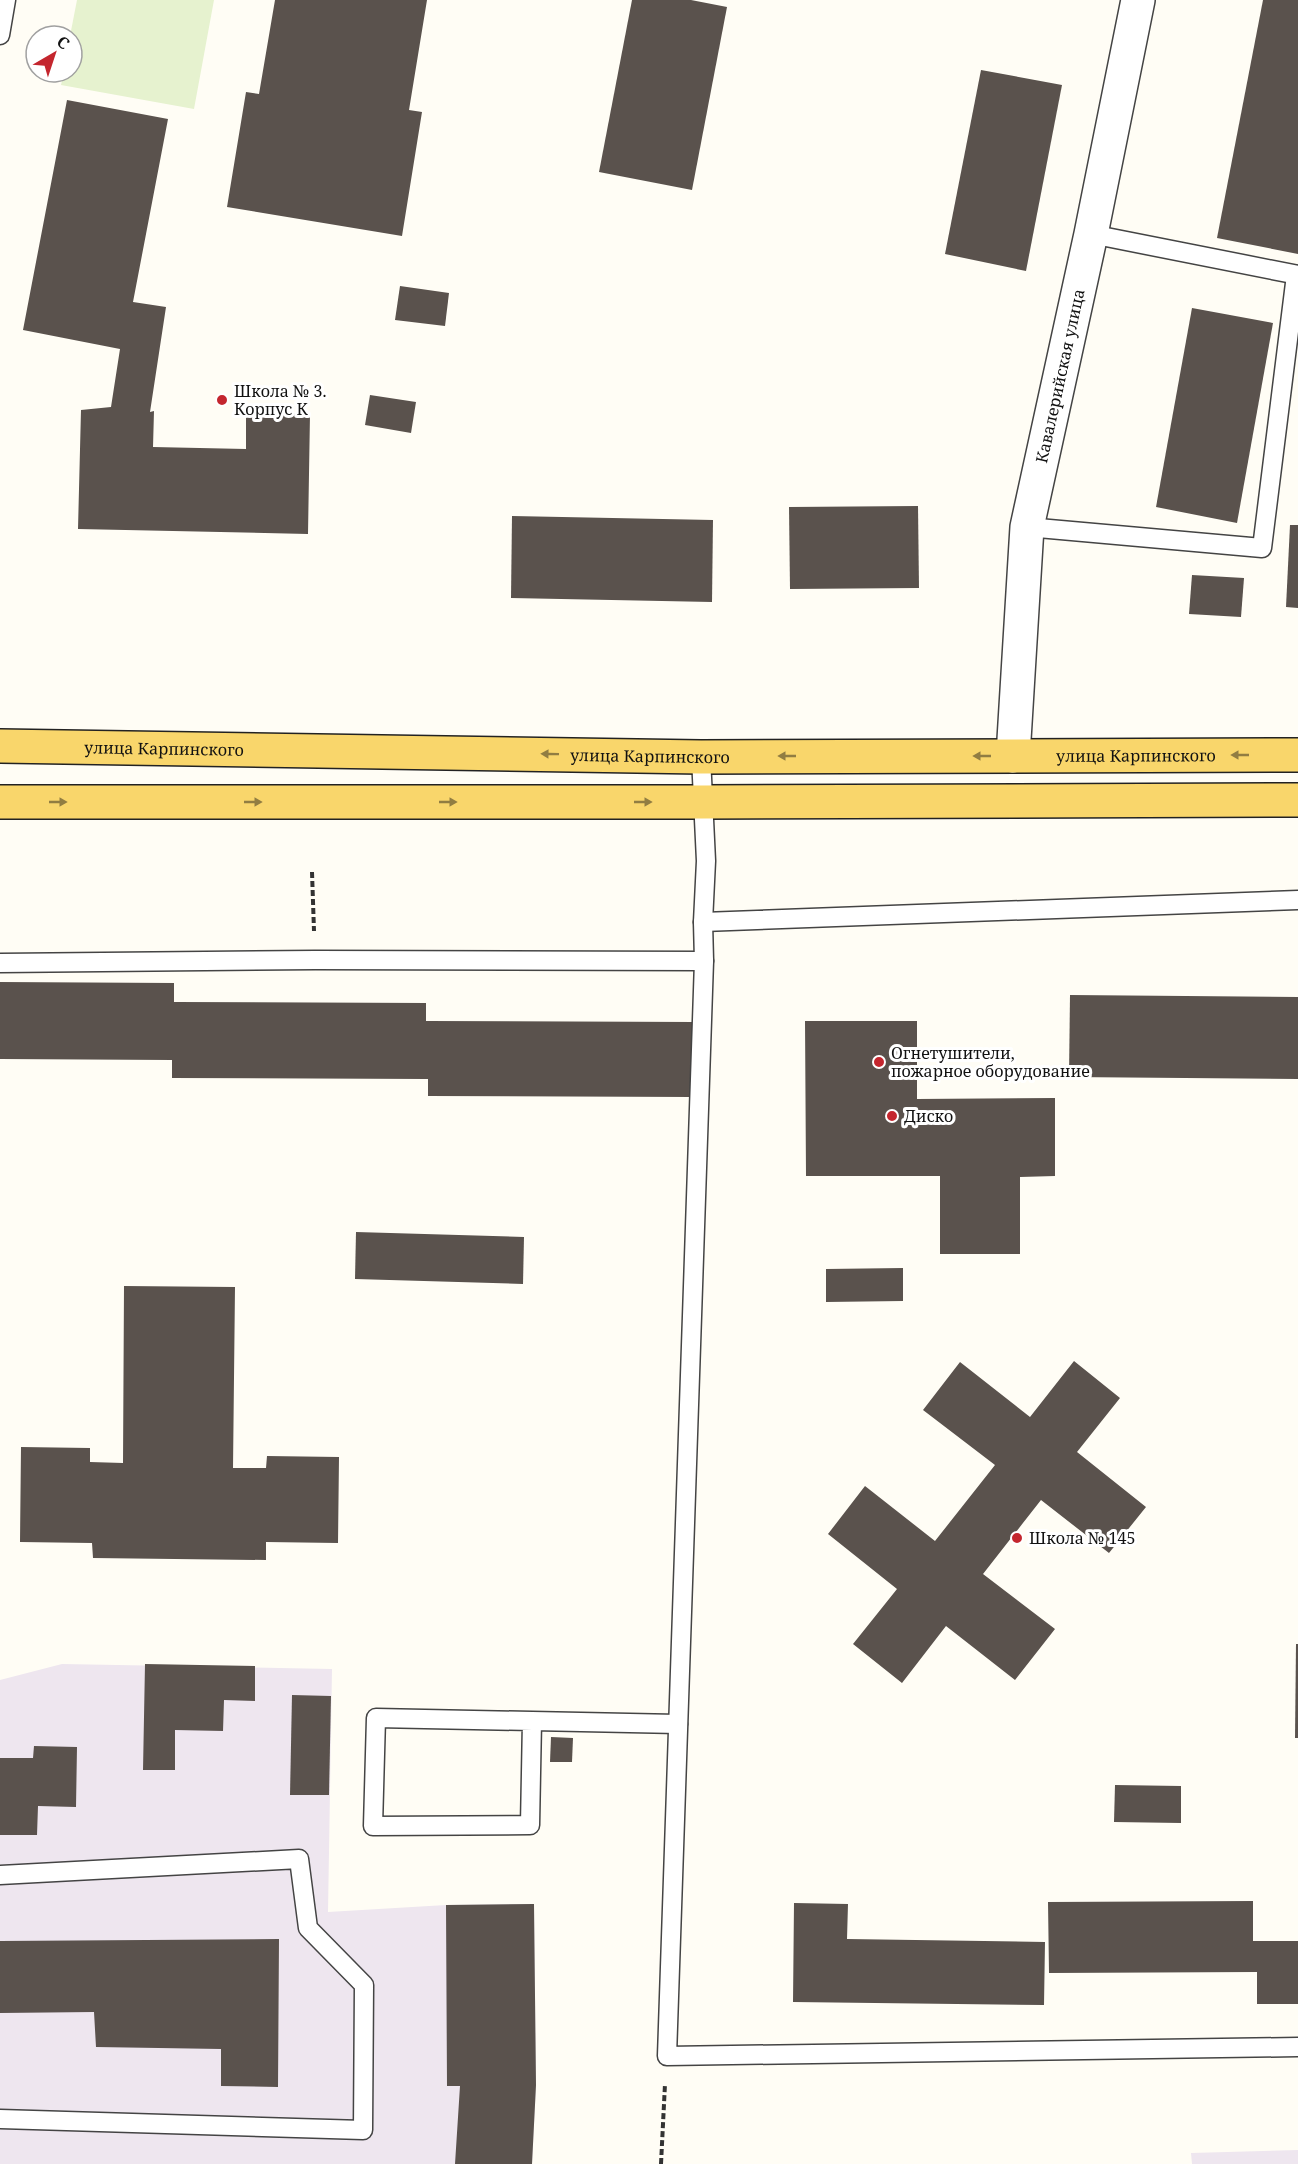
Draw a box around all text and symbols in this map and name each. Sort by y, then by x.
north arrow [24,24,84,84]
text: С [52,30,74,54]
street label: Кавалерийская улица [1030,287,1090,465]
place label: Школа № 3. Корпус К [234,380,327,420]
marker: Школа № 3. Корпус К [215,393,229,407]
street label: улица Карпинского [84,736,244,761]
street label: улица Карпинского [570,744,730,768]
street label: улица Карпинского [1056,744,1216,767]
one-way arrow [540,750,559,759]
one-way arrow [1230,750,1249,760]
one-way arrow [777,751,796,761]
one-way arrow [972,751,991,761]
one-way arrow [49,797,68,807]
one-way arrow [244,797,263,807]
one-way arrow [439,797,458,807]
one-way arrow [634,797,653,807]
place label: Огнетушители, пожарное оборудование [891,1042,1090,1082]
marker: Огнетушители, пожарное оборудование [872,1055,886,1069]
place label: Диско [904,1105,953,1127]
marker: Диско [885,1109,899,1123]
place label: Школа № 145 [1029,1527,1135,1549]
marker: Школа № 145 [1010,1531,1024,1545]

